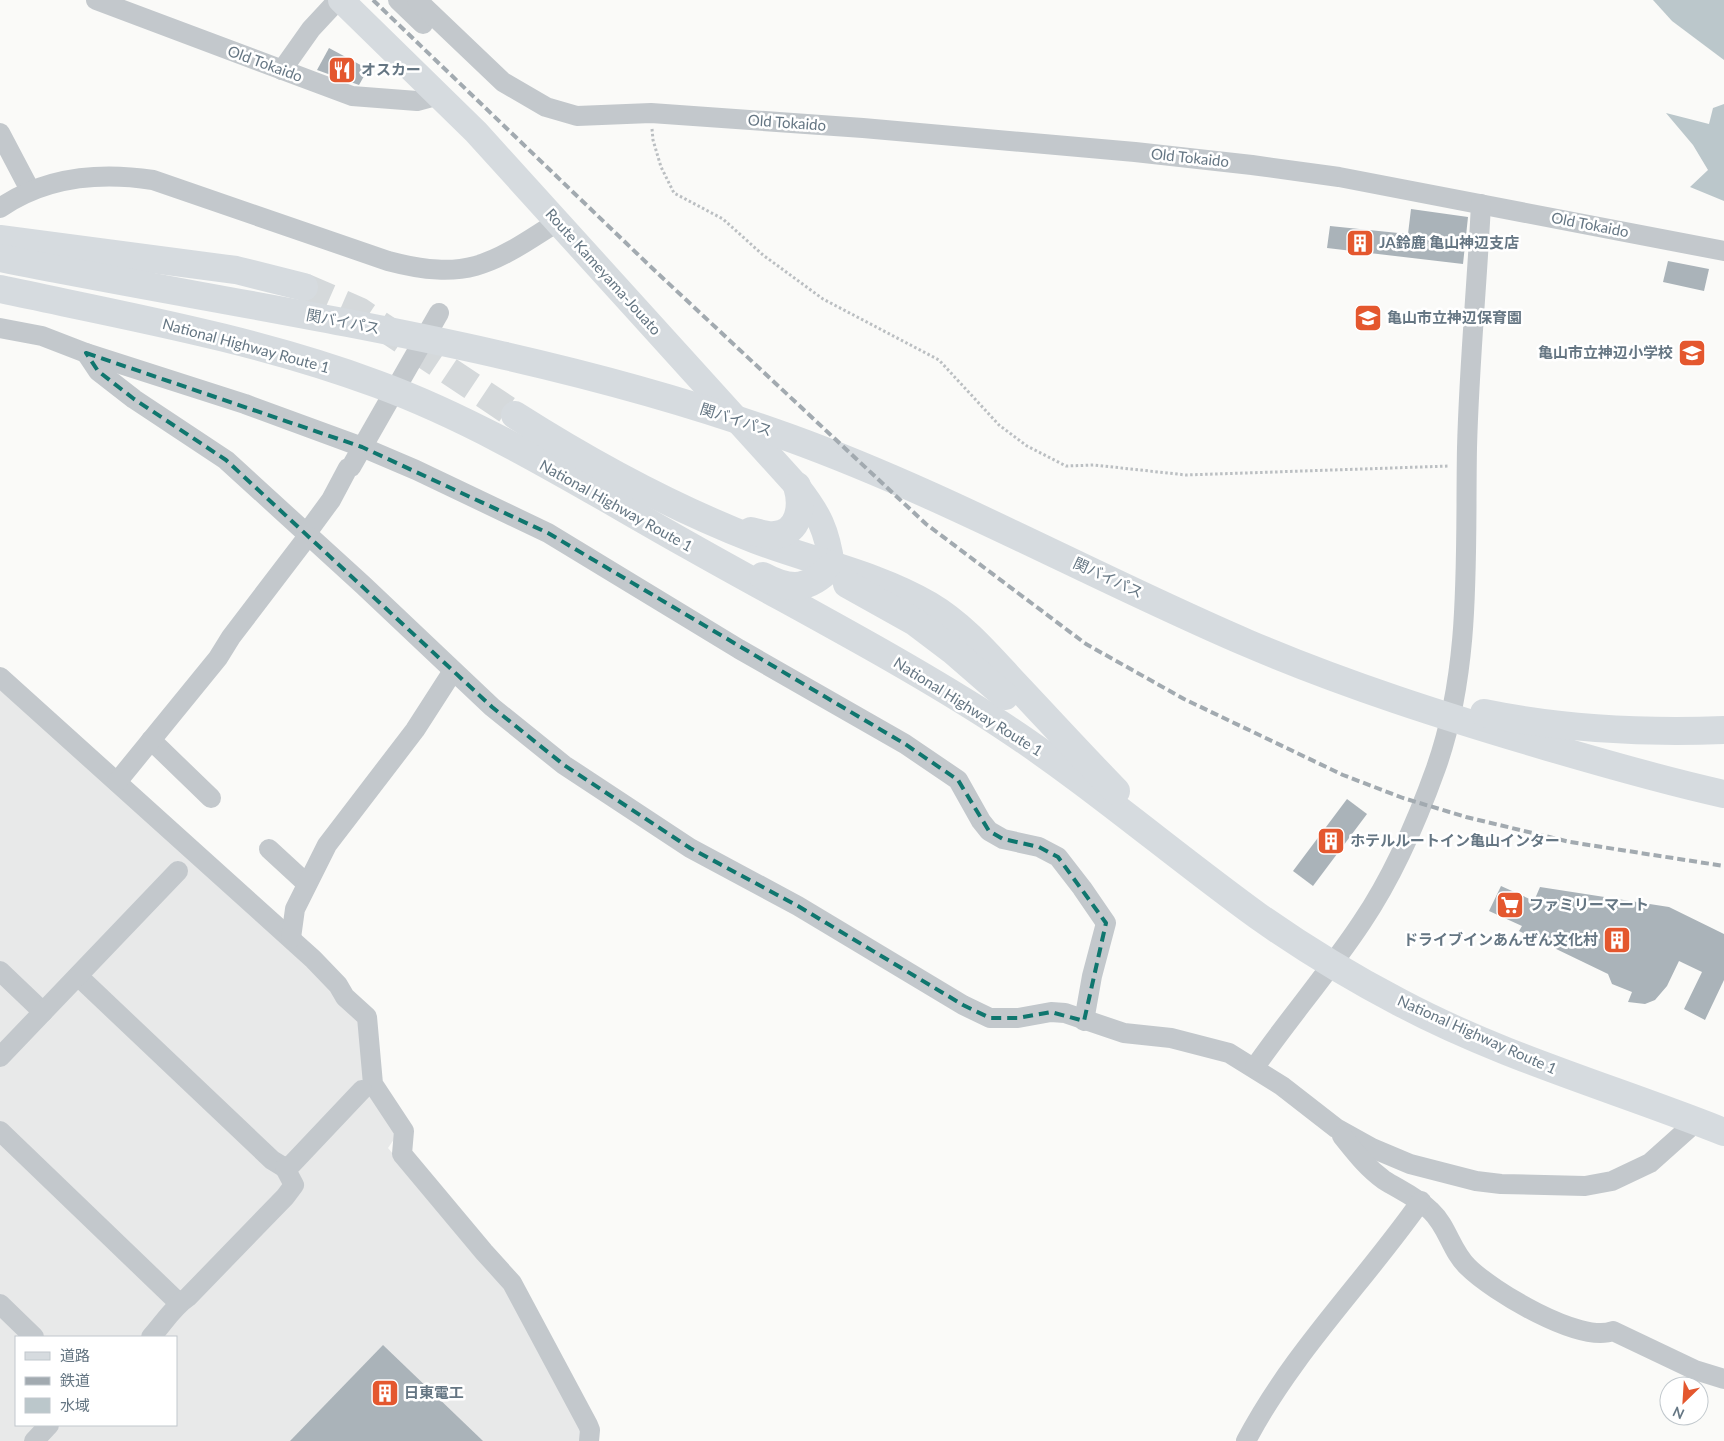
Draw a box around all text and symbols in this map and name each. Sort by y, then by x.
street label: Old Tokaido [225,41,305,85]
restaurant icon: オスカー [327,55,357,85]
place label: オスカー [361,60,421,78]
street label: Old Tokaido [747,110,827,134]
street label: Old Tokaido [1150,144,1230,170]
street label: Route Kameyama-Jouato [542,204,665,338]
street label: Old Tokaido [1550,208,1630,240]
building icon: JA鈴鹿 亀山神辺支店 [1345,228,1375,258]
place label: JA鈴鹿 亀山神辺支店 [1379,233,1519,251]
school or university icon: 亀山市立神辺保育園 [1353,303,1383,333]
street label: 関バイパス [305,305,382,337]
place label: 亀山市立神辺保育園 [1387,308,1522,326]
street label: National Highway Route 1 [161,314,332,376]
school or university icon: 亀山市立神辺小学校 [1677,338,1707,368]
place label: 亀山市立神辺小学校 [1538,343,1673,361]
street label: 関バイパス [698,399,775,439]
street label: National Highway Route 1 [537,455,696,555]
street label: 関バイパス [1071,553,1146,601]
street label: National Highway Route 1 [891,653,1046,759]
building icon: ホテルルートイン亀山インター [1316,826,1346,856]
place label: ホテルルートイン亀山インター [1350,831,1560,849]
supermarket icon: ファミリーマート [1495,890,1525,920]
place label: ファミリーマート [1529,895,1649,913]
building icon: ドライブインあんぜん文化村 [1602,925,1632,955]
place label: ドライブインあんぜん文化村 [1403,930,1598,948]
street label: National Highway Route 1 [1395,991,1560,1077]
legend [15,1336,178,1426]
text: 道路 [60,1346,90,1364]
text: 鉄道 [60,1371,90,1389]
north arrow [1659,1376,1709,1426]
building icon: 日東電工 [370,1378,400,1408]
place label: 日東電工 [404,1383,464,1401]
text: 水域 [60,1396,90,1414]
text: N [1670,1403,1687,1423]

